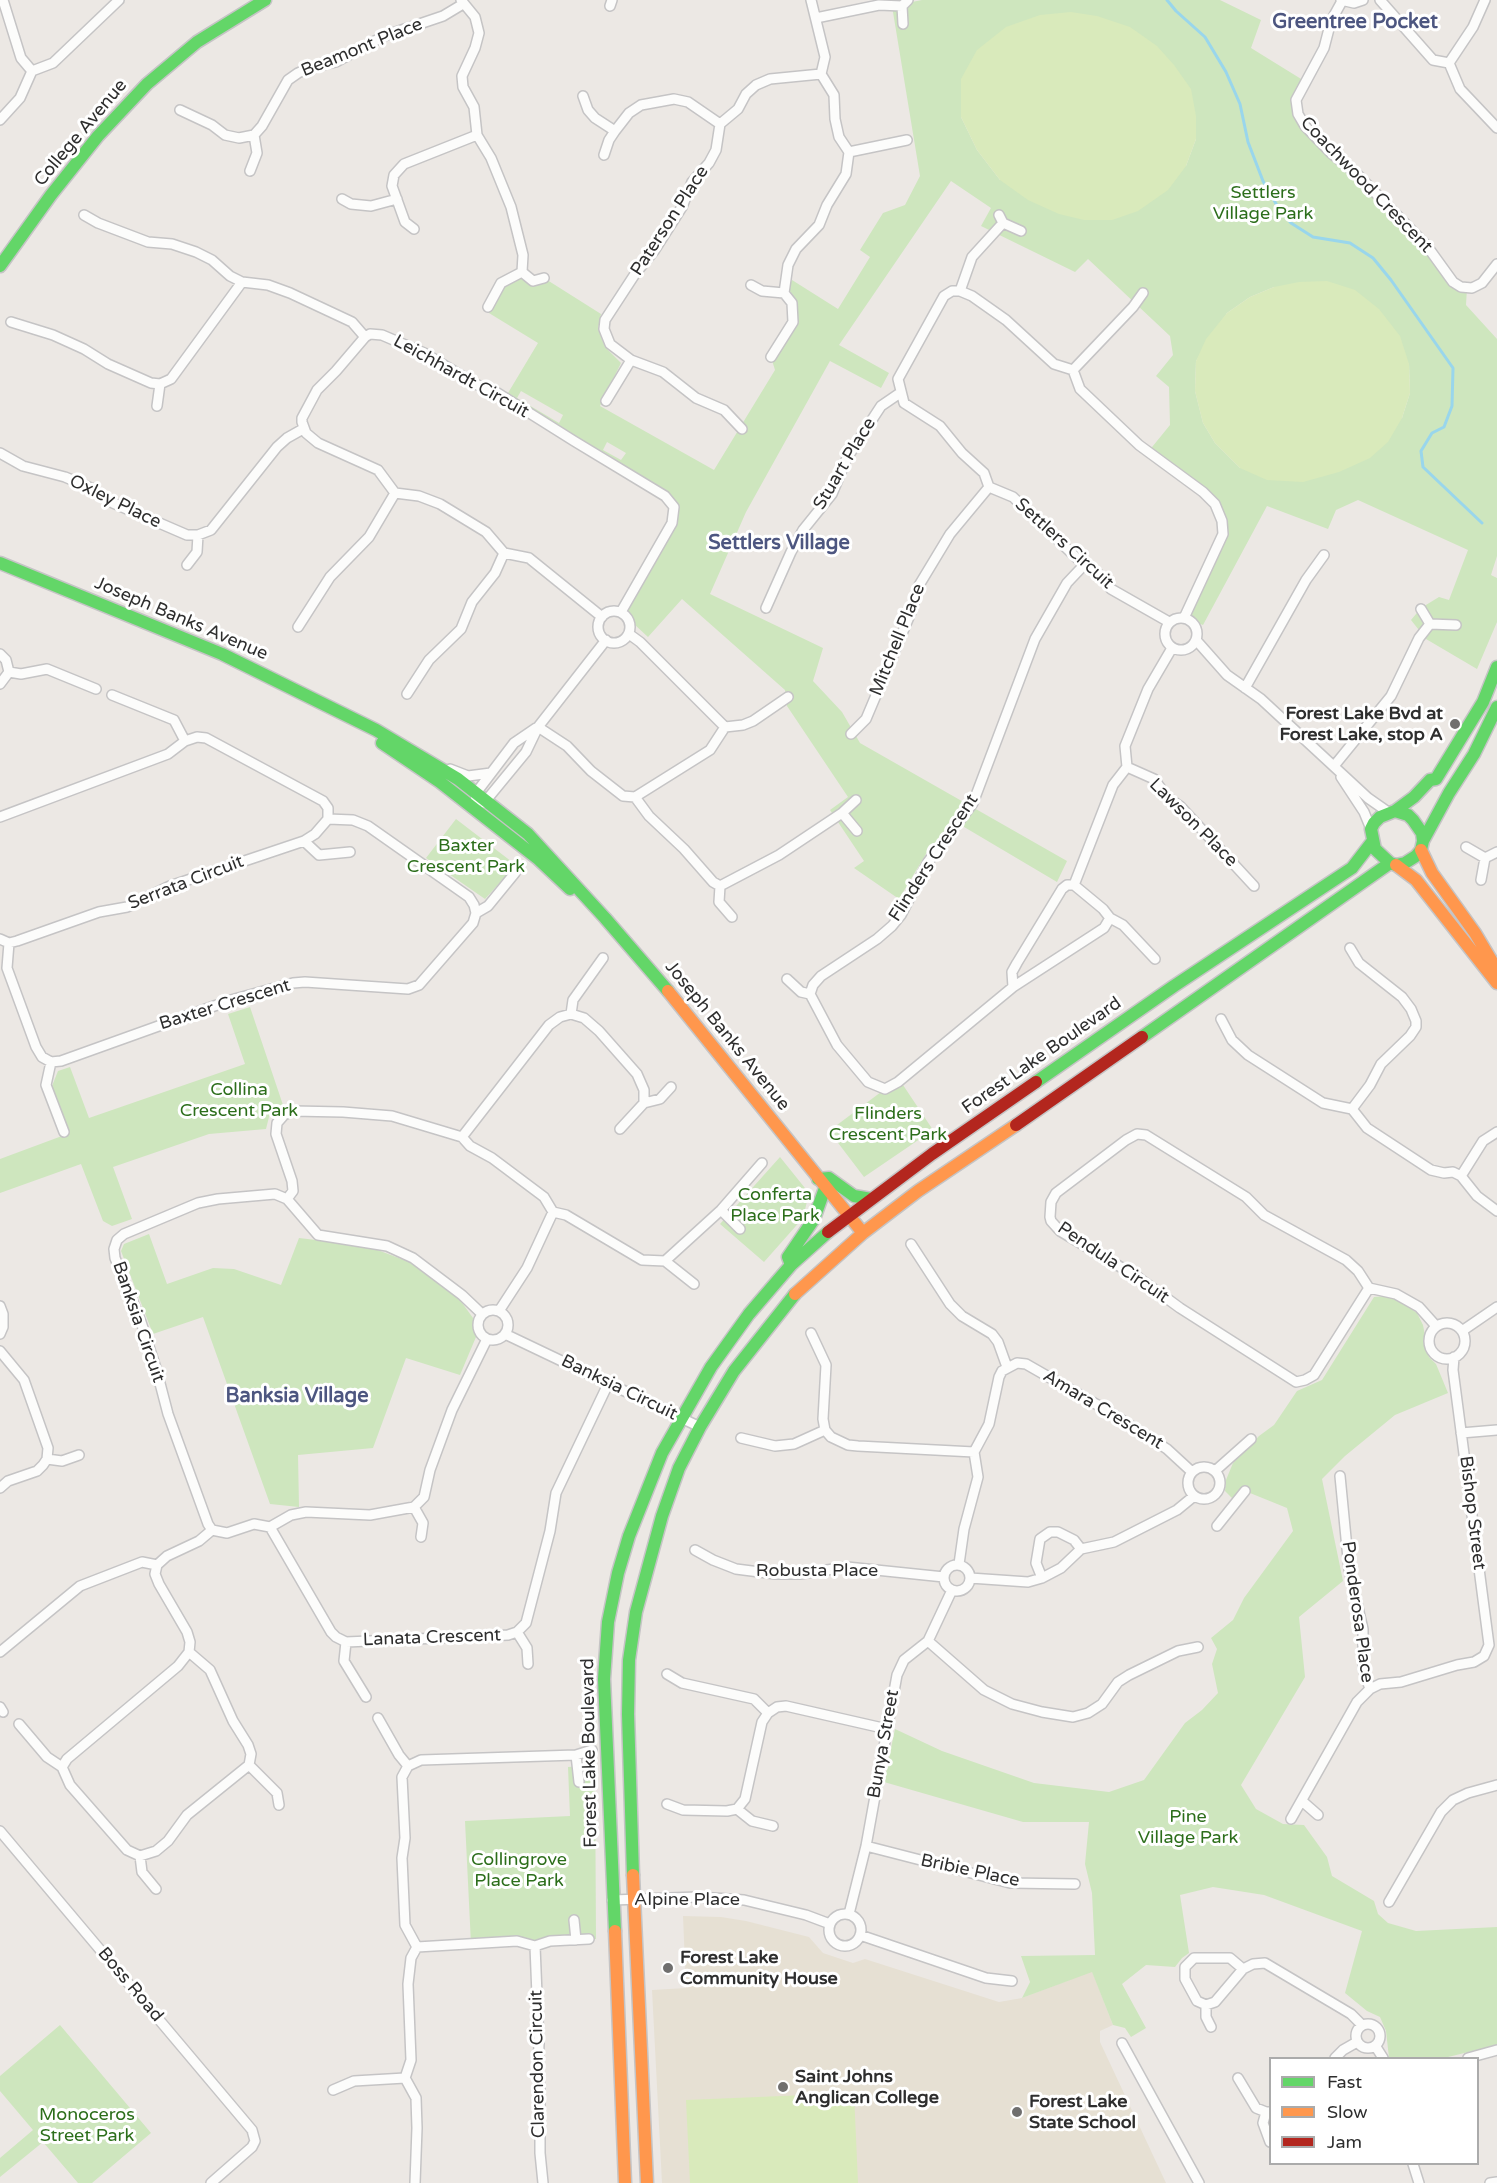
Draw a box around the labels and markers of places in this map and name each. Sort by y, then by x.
place label: Forest Lake Bvd at Forest Lake, stop A [1279,703,1443,746]
marker: Forest Lake Bvd at Forest Lake, stop A [1448,717,1462,731]
place label: Forest Lake Community House [680,1947,838,1990]
marker: Forest Lake Community House [661,1961,675,1975]
place label: Saint Johns Anglican College [795,2066,939,2108]
marker: Saint Johns Anglican College [776,2080,790,2094]
place label: Forest Lake State School [1029,2091,1136,2134]
marker: Forest Lake State School [1010,2105,1024,2119]

